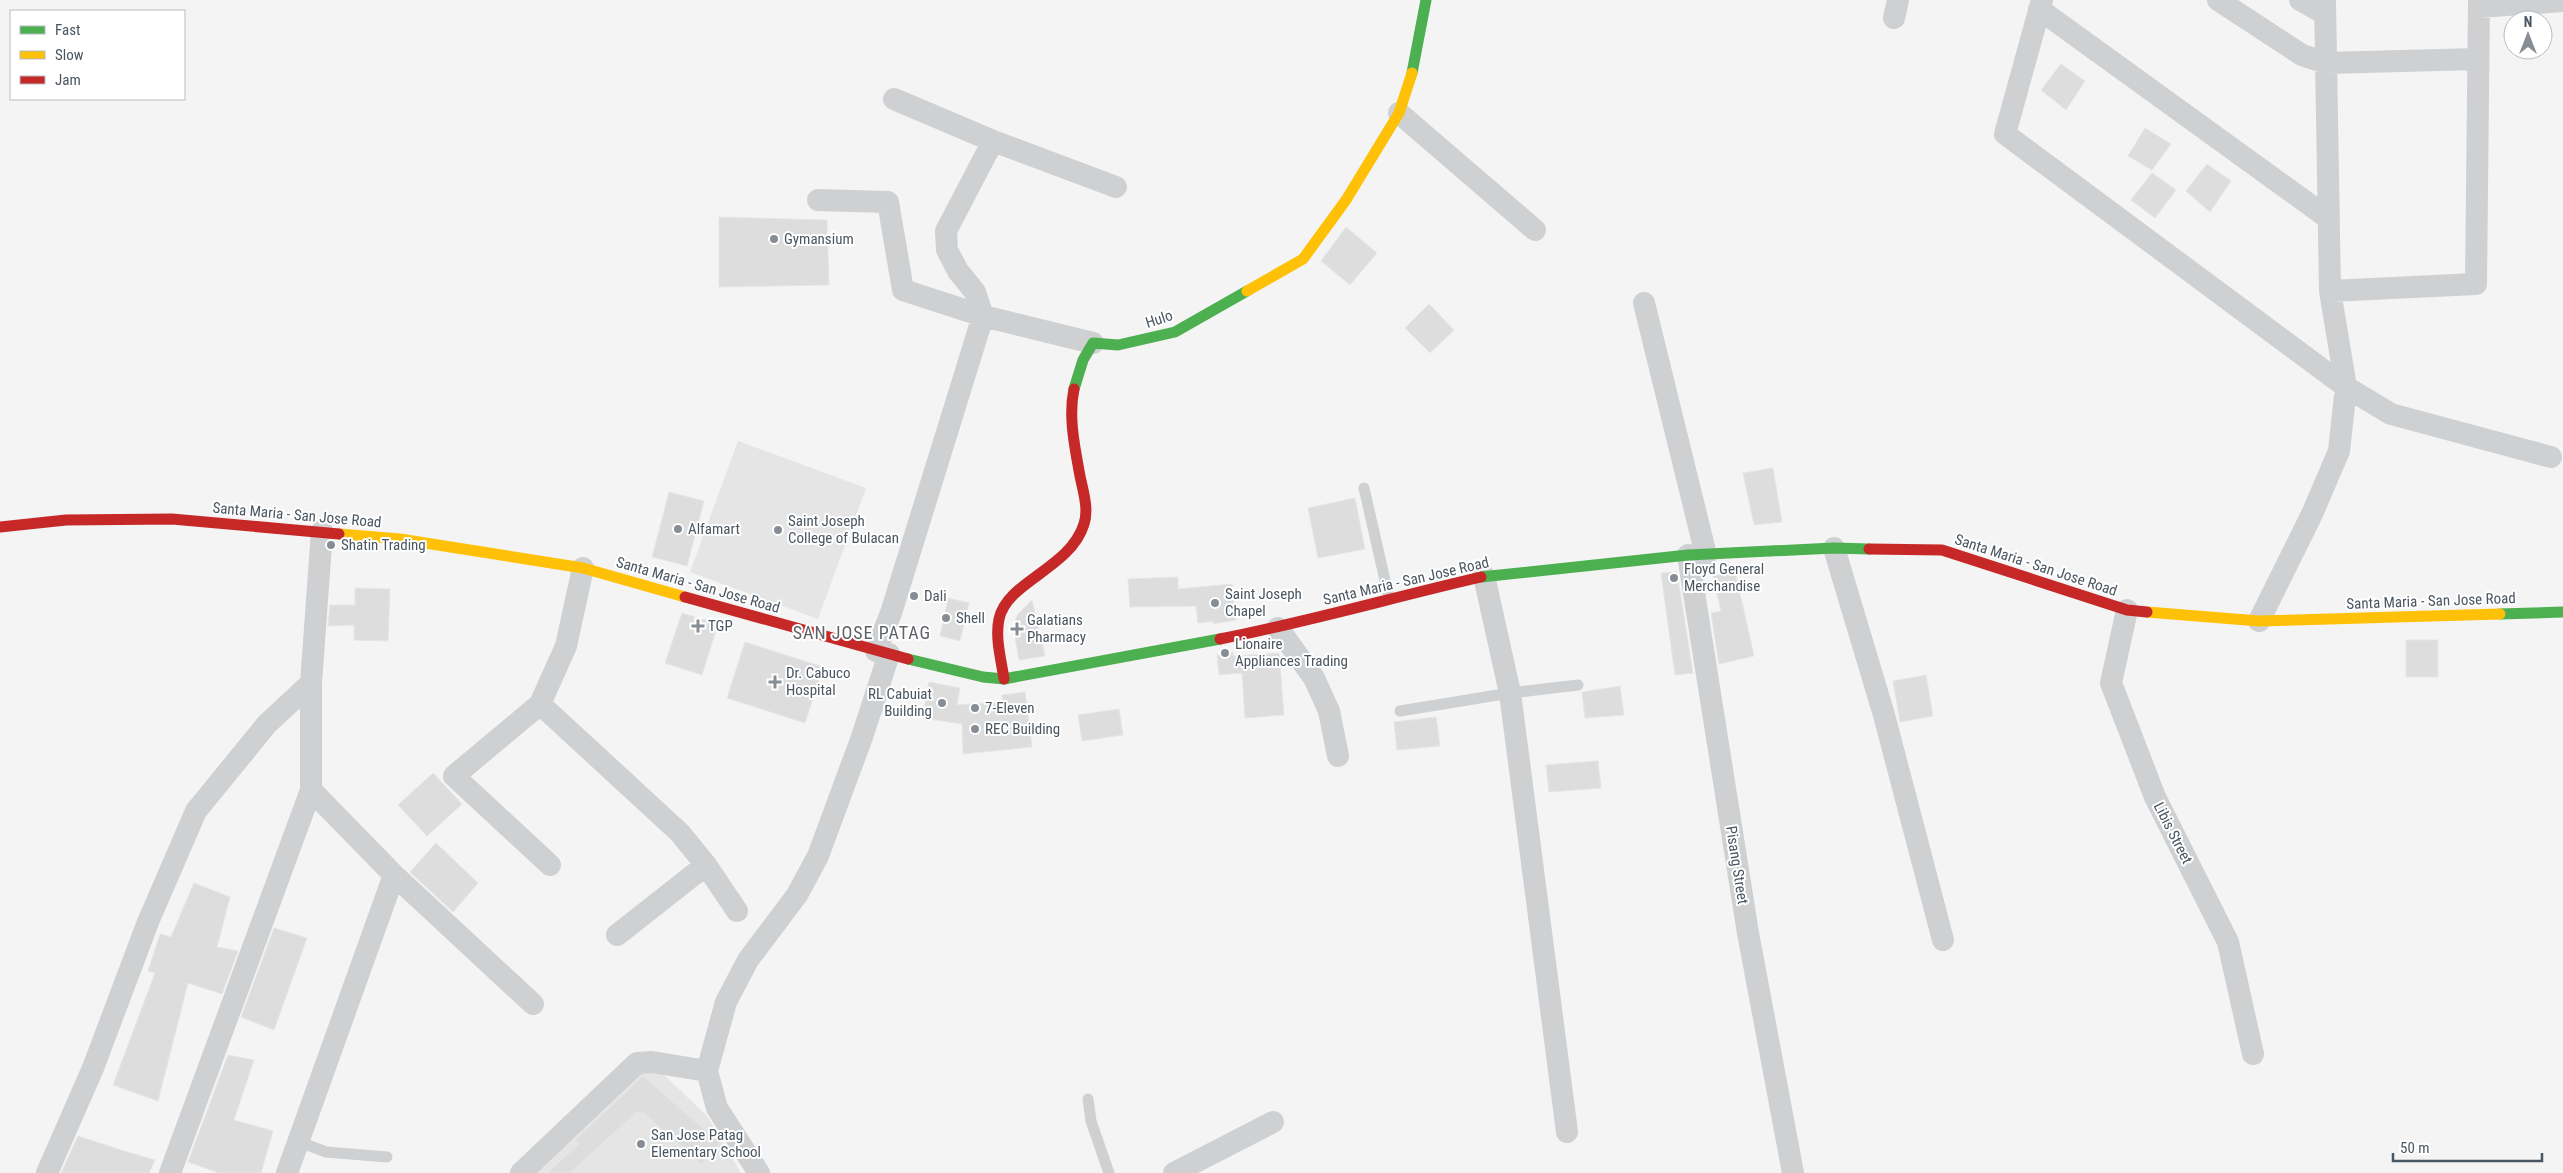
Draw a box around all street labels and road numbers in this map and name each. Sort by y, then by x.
street label: Hulo [1143,306,1175,332]
street label: Santa Maria - San Jose Road [212,499,382,531]
street label: Santa Maria - San Jose Road [1953,530,2119,600]
street label: Santa Maria - San Jose Road [614,553,782,617]
street label: Santa Maria - San Jose Road [1321,553,1491,609]
street label: Santa Maria - San Jose Road [2346,589,2516,613]
street label: Libis Street [2150,799,2196,867]
street label: Pisang Street [1722,825,1752,905]

